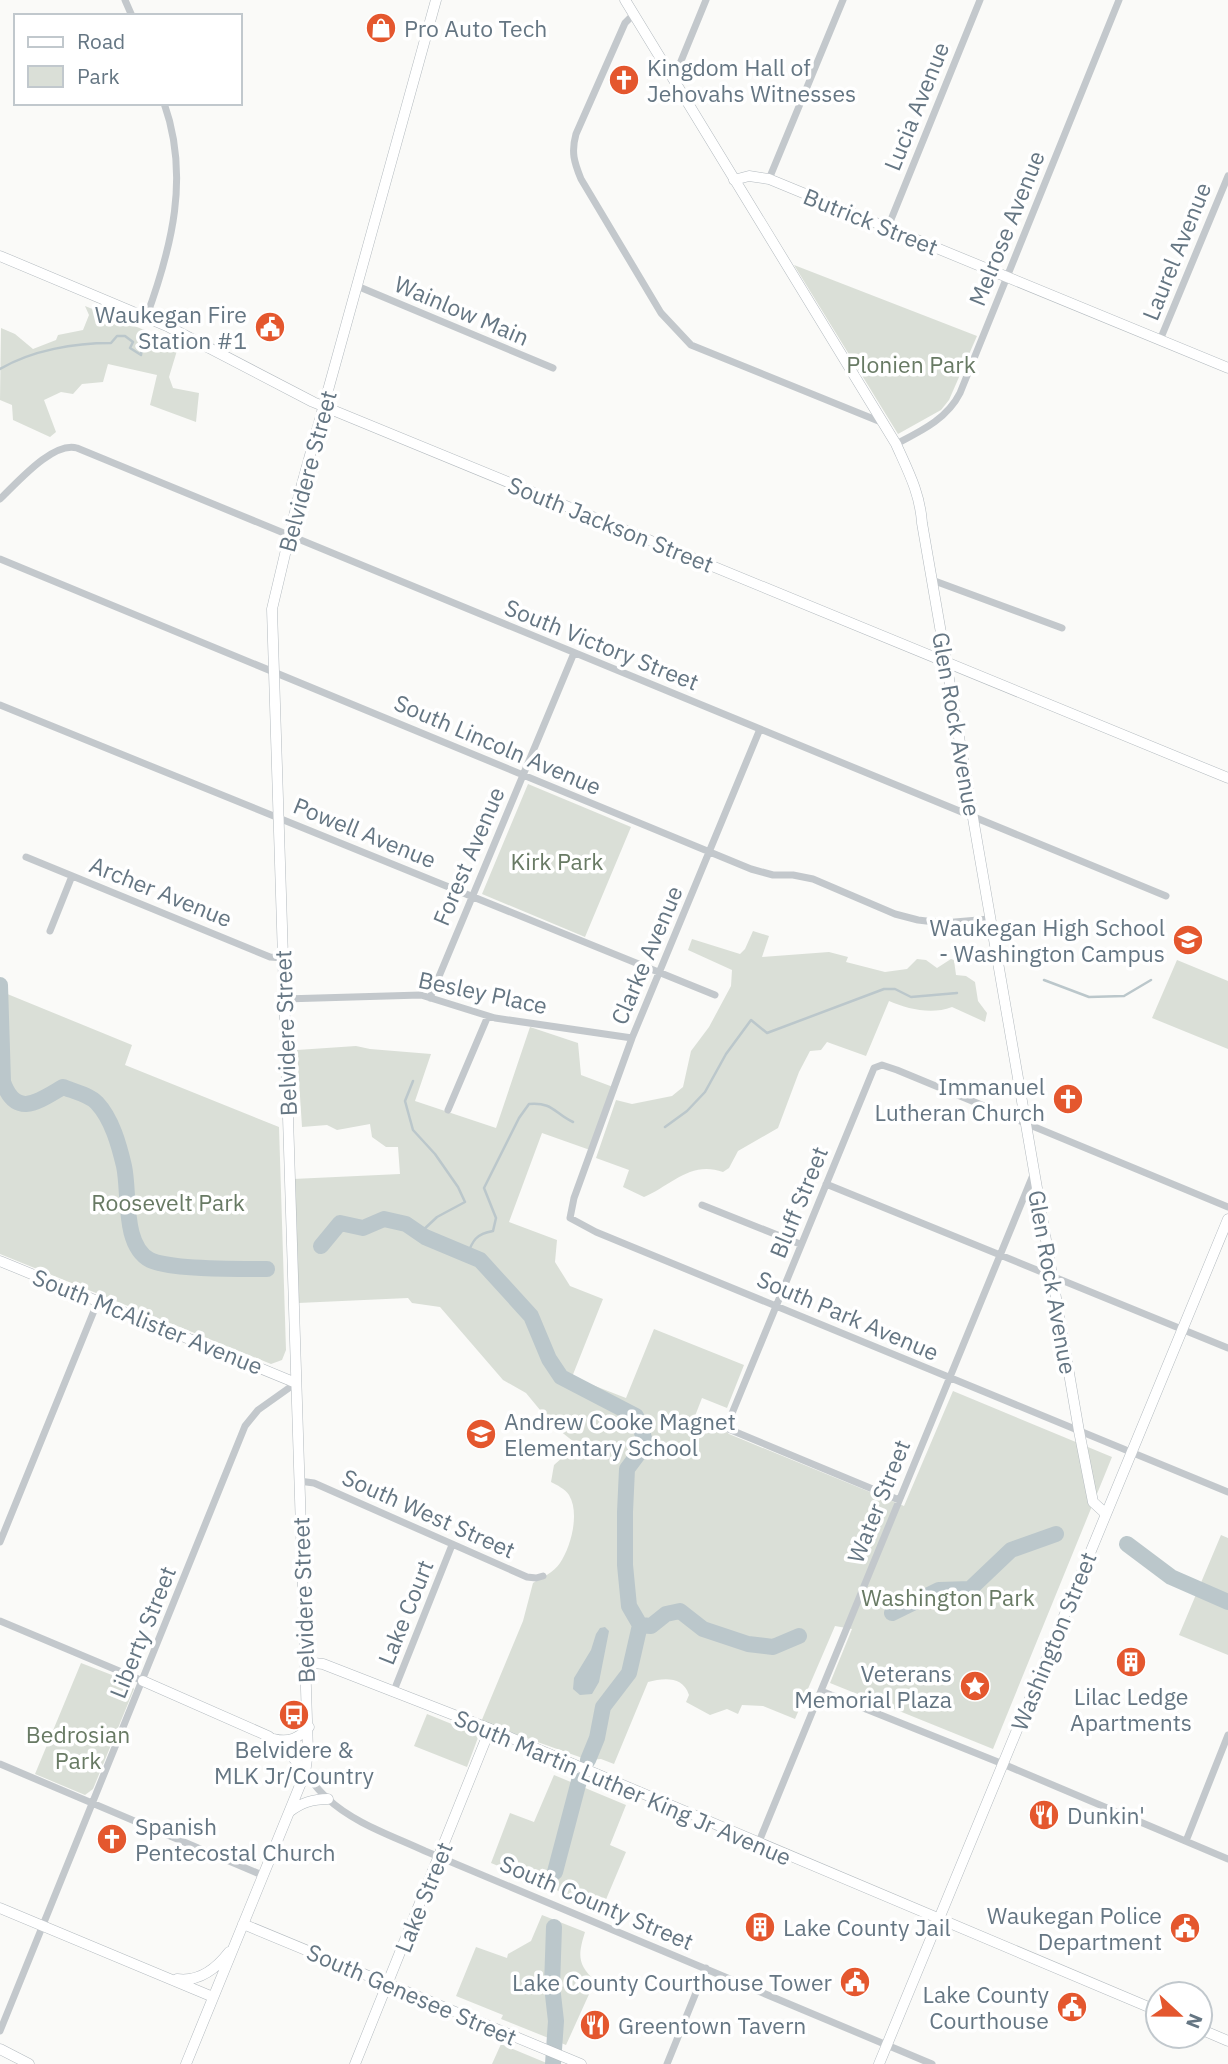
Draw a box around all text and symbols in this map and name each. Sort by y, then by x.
shop icon: Pro Auto Tech [364,11,398,45]
place label: Pro Auto Tech [404,13,547,43]
legend [14,14,242,105]
text: Road [77,27,125,55]
street label: Lucia Avenue [877,37,955,175]
place label: Kingdom Hall of Jehovahs Witnesses [647,52,856,108]
text: Park [77,62,120,90]
church icon: Kingdom Hall of Jehovahs Witnesses [607,63,641,97]
street label: Melrose Avenue [961,146,1051,310]
street label: Laurel Avenue [1135,178,1217,324]
street label: Butrick Street [799,180,943,262]
street label: Wainlow Main [390,268,534,352]
place label: Waukegan Fire Station #1 [95,299,247,355]
public building icon: Waukegan Fire Station #1 [253,310,287,344]
park label: Plonien Park [846,349,976,379]
street label: Belvidere Street [271,387,343,555]
street label: South Jackson Street [504,469,718,579]
street label: South Victory Street [501,591,703,697]
street label: Glen Rock Avenue [926,630,988,818]
street label: South Lincoln Avenue [390,687,606,801]
street label: Forest Avenue [425,782,511,930]
street label: Powell Avenue [289,790,441,874]
park label: Kirk Park [511,846,603,876]
street label: Archer Avenue [85,849,237,933]
street label: Clarke Avenue [603,881,689,1029]
place label: Waukegan High School - Washington Campus [930,912,1165,968]
school or university icon: Waukegan High School - Washington Campus [1171,923,1205,957]
street label: Belvidere Street [267,949,303,1117]
street label: Besley Place [416,964,550,1020]
place label: Immanuel Lutheran Church [874,1071,1045,1127]
church icon: Immanuel Lutheran Church [1051,1082,1085,1116]
street label: Bluff Street [762,1142,834,1262]
park label: Roosevelt Park [91,1187,245,1217]
street label: Glen Rock Avenue [1022,1188,1084,1376]
street label: South McAlister Avenue [29,1261,267,1381]
street label: South Park Avenue [753,1263,943,1367]
place label: Andrew Cooke Magnet Elementary School [504,1406,736,1462]
school or university icon: Andrew Cooke Magnet Elementary School [464,1417,498,1451]
street label: Water Street [840,1435,916,1567]
street label: South West Street [338,1461,520,1565]
street label: Belvidere Street [285,1516,321,1684]
street label: Washington Street [1003,1547,1103,1735]
street label: Lake Court [370,1555,440,1669]
street label: Liberty Street [102,1562,182,1702]
park label: Washington Park [861,1582,1035,1612]
building icon: Lilac Ledge Apartments [1114,1645,1148,1679]
place label: Veterans Memorial Plaza [794,1658,952,1714]
place icon: Veterans Memorial Plaza [958,1669,992,1703]
place label: Lilac Ledge Apartments [1070,1681,1192,1737]
bus stop icon: Belvidere & MLK Jr/Country [277,1698,311,1732]
street label: South Martin Luther King Jr Avenue [450,1702,796,1872]
park label: Bedrosian Park [26,1719,130,1775]
place label: Belvidere & MLK Jr/Country [214,1734,375,1790]
restaurant icon: Dunkin' [1027,1798,1061,1832]
place label: Dunkin' [1067,1800,1145,1830]
place label: Spanish Pentecostal Church [135,1811,336,1867]
church icon: Spanish Pentecostal Church [95,1822,129,1856]
street label: Lake Street [387,1837,459,1957]
street label: South County Street [496,1848,698,1956]
place label: Waukegan Police Department [987,1900,1162,1956]
building icon: Lake County Jail [743,1910,777,1944]
public building icon: Waukegan Police Department [1168,1911,1202,1945]
place label: Lake County Jail [783,1912,951,1942]
street label: South Genesee Street [303,1936,521,2052]
public building icon: Lake County Courthouse Tower [838,1965,872,1999]
place label: Lake County Courthouse Tower [512,1967,833,1997]
place label: Lake County Courthouse [923,1979,1050,2035]
north arrow [1144,1980,1214,2050]
public building icon: Lake County Courthouse [1055,1990,1089,2024]
restaurant icon: Greentown Tavern [578,2008,612,2042]
place label: Greentown Tavern [618,2010,806,2040]
text: N [1181,2010,1208,2032]

